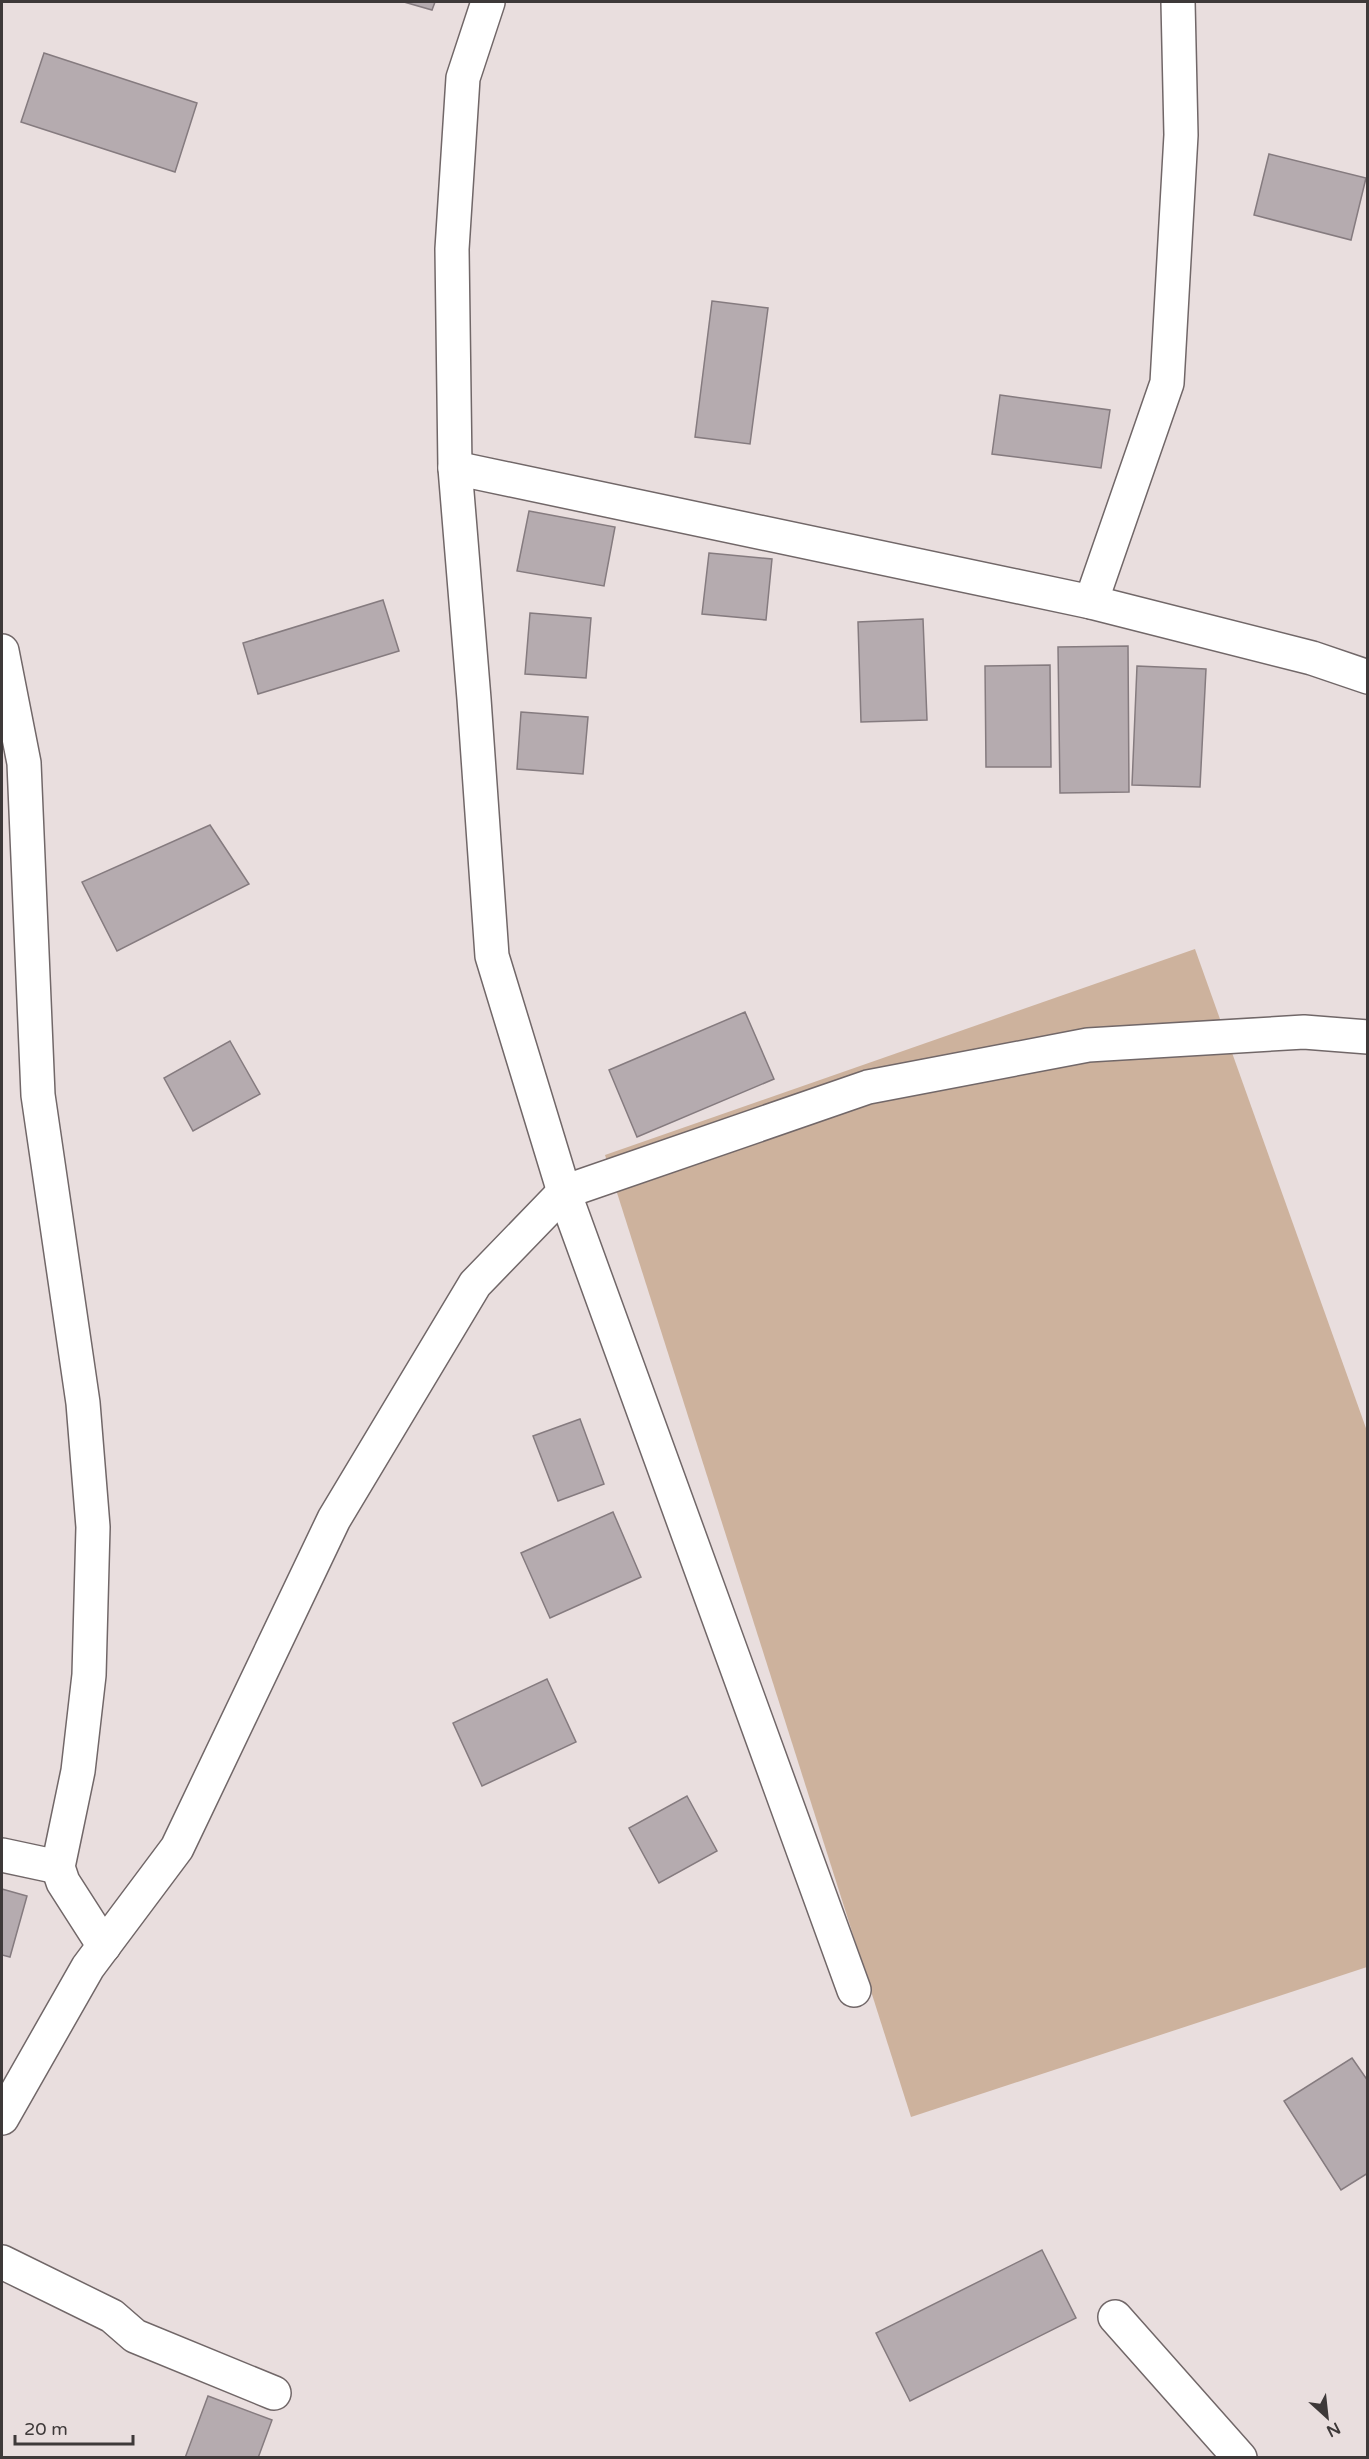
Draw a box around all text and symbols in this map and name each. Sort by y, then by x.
north arrow [1297,2387,1357,2447]
scale bar [15,2408,134,2446]
text: 20 m [24,2418,68,2440]
text: N [1323,2418,1344,2441]

